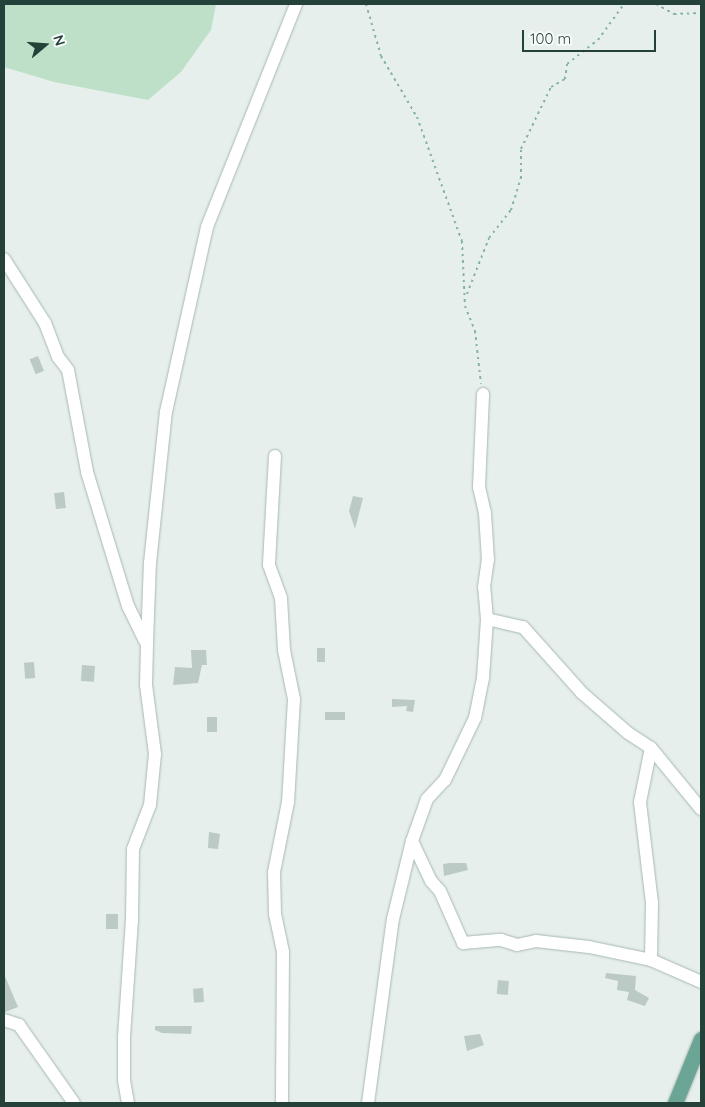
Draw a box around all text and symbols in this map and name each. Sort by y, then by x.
north arrow [20,20,70,70]
scale bar [525,20,659,52]
text: 100 m [530,29,571,48]
text: N [49,33,69,48]

